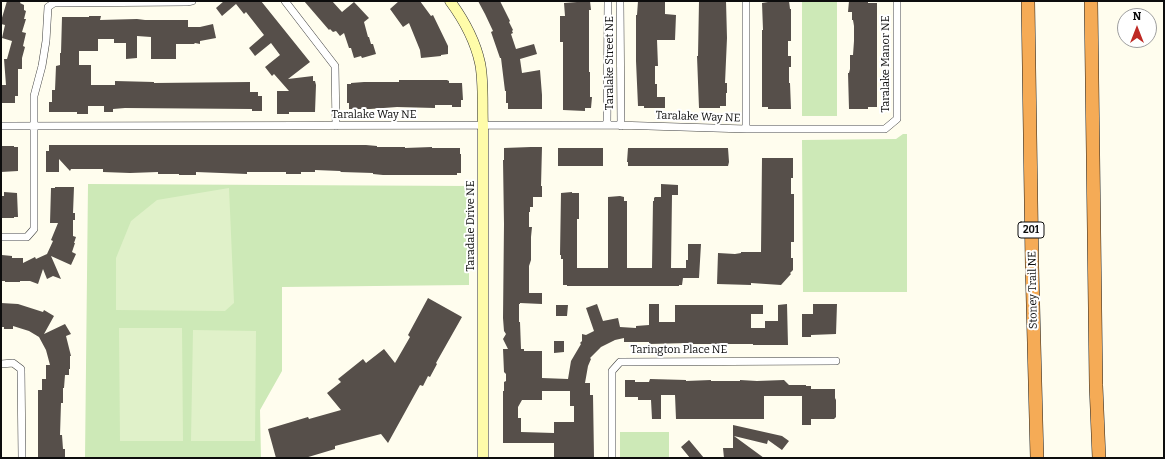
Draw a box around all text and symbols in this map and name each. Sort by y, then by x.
north arrow [1117,8,1157,48]
text: N [1133,10,1141,23]
street label: Taralake Street NE [603,16,617,110]
street label: Taralake Manor NE [879,16,893,112]
street label: Taralake Way NE [331,108,417,122]
street label: Taralake Way NE [655,109,741,125]
street label: Taradale Drive NE [464,181,478,271]
road number: 201 [1018,222,1044,238]
street label: Stoney Trail NE [1026,251,1040,329]
street label: Tarington Place NE [631,343,727,357]

